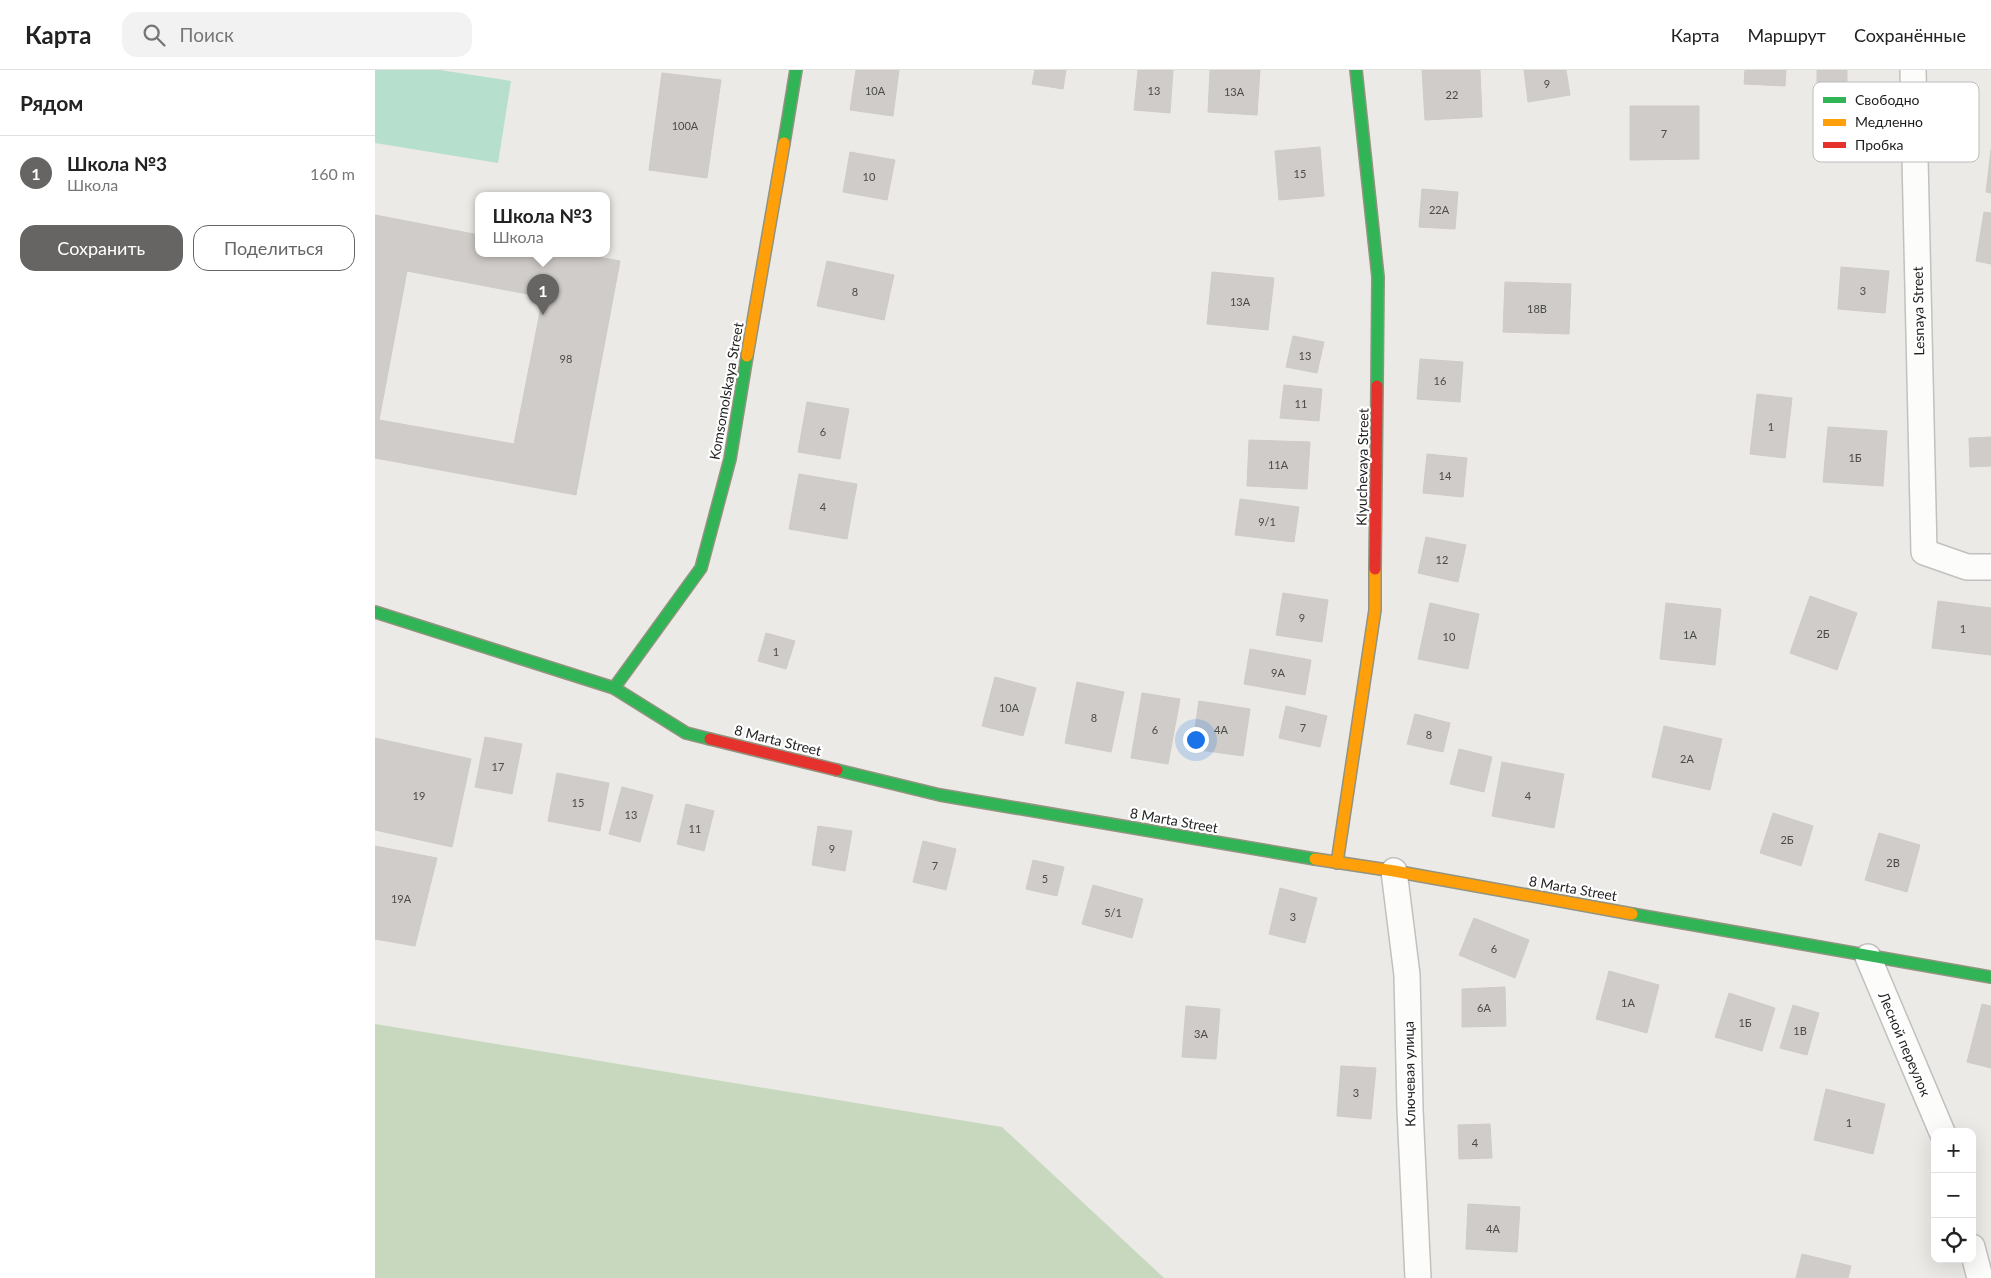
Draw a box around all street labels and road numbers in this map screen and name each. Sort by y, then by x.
street label: Lesnaya Street [1909,266,1927,356]
street label: Komsomolskaya Street [706,321,746,461]
street label: Klyuchevaya Street [1352,408,1372,526]
street label: 8 Marta Street [733,721,823,759]
street label: 8 Marta Street [1129,804,1219,836]
street label: 8 Marta Street [1528,872,1618,904]
street label: Лесной переулок [1875,988,1935,1099]
street label: Ключевая улица [1400,1021,1418,1127]

